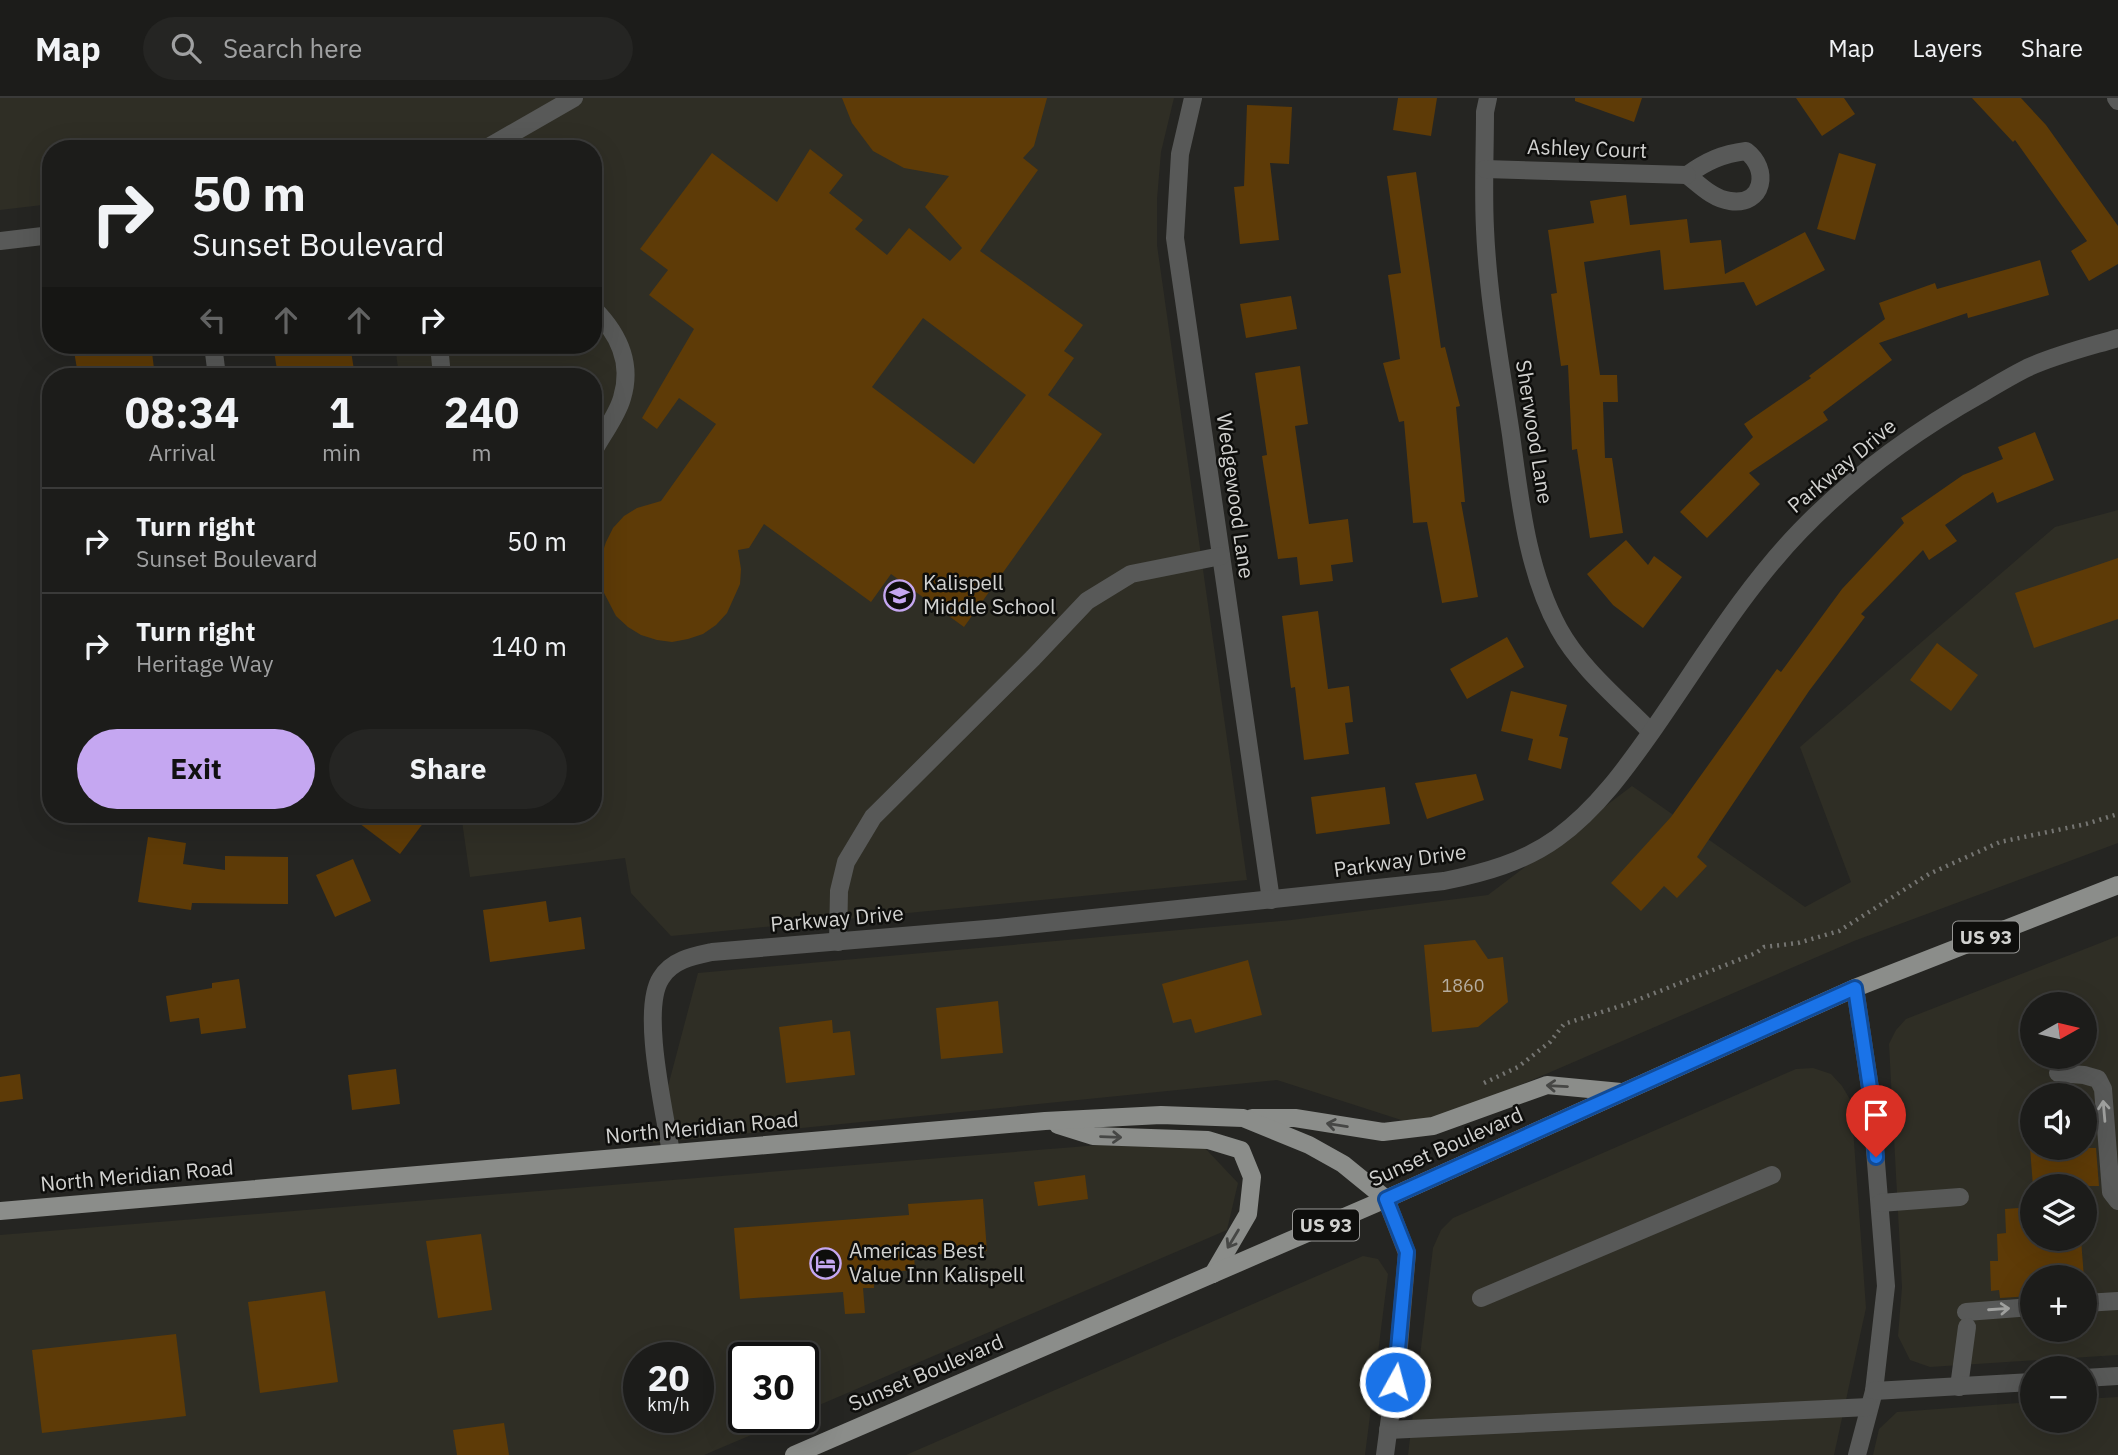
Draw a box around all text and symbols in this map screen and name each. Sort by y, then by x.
search box [143,17,633,80]
text: Map [35,27,101,70]
icon: search [167,29,205,67]
text: Search here [223,31,362,65]
text: Map [1828,32,1875,64]
text: Layers [1913,32,1983,64]
text: Share [2021,32,2083,64]
street label: Ashley Court [1527,132,1648,164]
text: 50 m [192,161,306,224]
icon: right [77,168,168,259]
text: Sunset Boulevard [192,223,445,265]
icon: left [194,301,232,339]
icon: ahead [267,301,305,339]
icon: ahead [340,301,378,339]
icon: right [413,301,451,339]
street label: Sherwood Lane [1510,358,1560,506]
text: 08:34 [125,385,239,440]
text: 1 [329,385,354,440]
text: 240 [444,385,519,440]
street label: Wedgewood Lane [1211,412,1261,580]
street label: Parkway Drive [1781,412,1902,519]
text: Arrival [149,437,216,467]
text: min [322,437,361,467]
text: m [471,437,492,467]
text: Turn right [136,509,255,543]
icon: right [77,522,115,560]
text: 50 m [507,524,567,558]
text: Sunset Boulevard [136,543,318,573]
place label: Kalispell Middle School [923,568,1056,620]
school or university icon: Kalispell Middle School [883,578,917,612]
text: Turn right [136,614,255,648]
icon: right [77,627,115,665]
text: 140 m [491,629,567,663]
text: Heritage Way [136,648,273,678]
button: Exit [77,729,315,809]
button: Share [329,729,567,809]
street label: Parkway Drive [1332,837,1468,883]
street label: Parkway Drive [769,898,905,938]
road number: US 93 [1953,922,2019,952]
house number: 1860 [1441,974,1485,997]
north arrow [2020,992,2096,1069]
map controls [2020,992,2097,1433]
one-way arrow [1546,1080,1569,1093]
button: sound [2020,1083,2097,1160]
pin [1846,1085,1906,1157]
icon: arrive [1857,1096,1895,1134]
street label: Sunset Boulevard [1364,1100,1527,1193]
one-way arrow [2097,1100,2110,1122]
street label: North Meridian Road [604,1105,800,1149]
one-way arrow [1326,1118,1349,1131]
one-way arrow [1099,1130,1122,1144]
street label: North Meridian Road [39,1153,235,1197]
button: layers [2020,1174,2097,1251]
road number: US 93 [1293,1210,1359,1240]
one-way arrow [1226,1229,1240,1249]
place label: Americas Best Value Inn Kalispell [849,1236,1024,1288]
hotel icon: Americas Best Value Inn Kalispell [809,1246,843,1280]
button: + [2020,1265,2097,1342]
one-way arrow [1987,1302,2010,1315]
street label: Sunset Boulevard [844,1327,1007,1417]
speed limit sign: 30 [728,1342,819,1433]
position arrow [1358,1345,1432,1419]
text: 20 [647,1355,690,1401]
button: − [2020,1356,2097,1433]
text: km/h [647,1393,690,1416]

